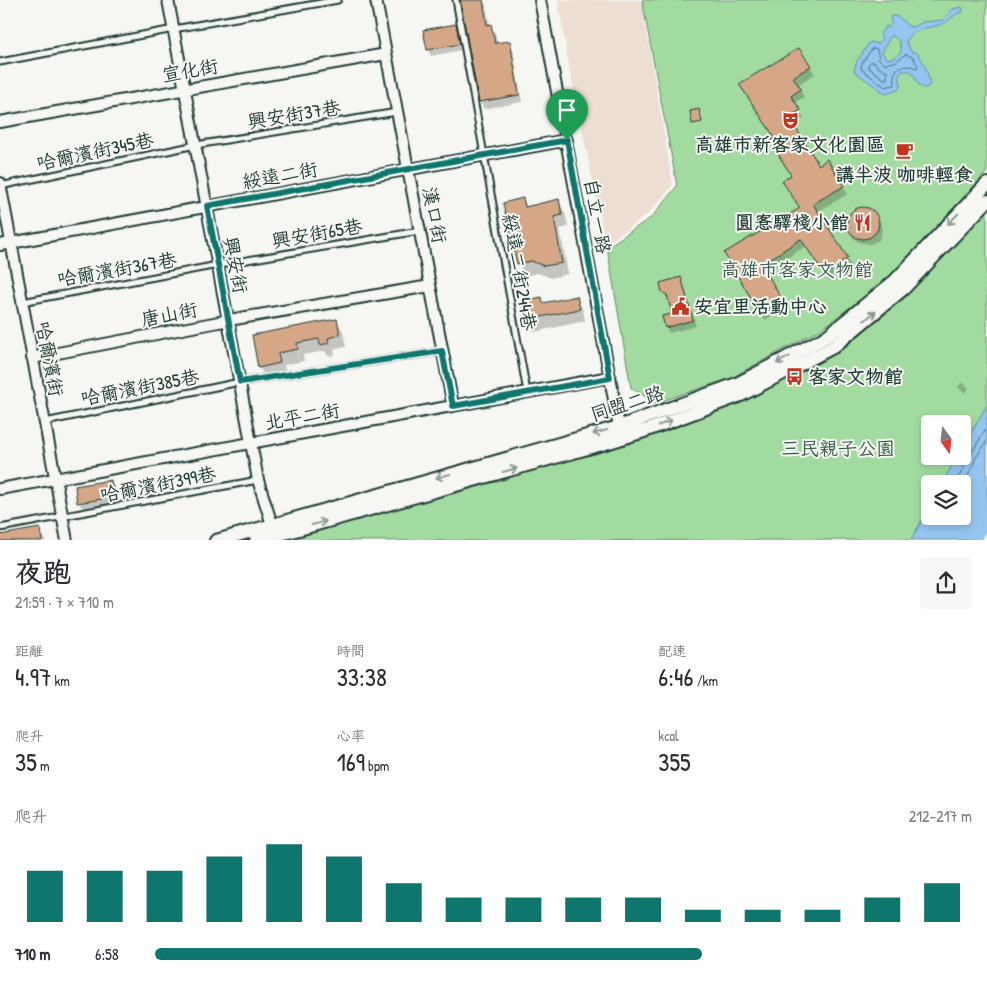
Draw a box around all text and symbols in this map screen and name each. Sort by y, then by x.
street label: 宣化街 [160,52,220,88]
pin [546,89,588,140]
street label: 興安街37巷 [246,94,342,134]
icon: arrive [553,96,581,124]
theatre icon: 高雄市新客家文化園區 [780,111,800,131]
street label: 哈爾濱街345巷 [34,126,156,176]
place label: 高雄市新客家文化園區 [695,131,885,157]
cafe icon: 講半波 咖啡輕食 [894,141,914,161]
street label: 綏遠二街 [240,156,320,194]
place label: 講半波 咖啡輕食 [835,161,973,187]
street label: 自立一路 [579,176,617,256]
street label: 漢口街 [417,185,453,245]
place label: 圓愙驛棧小館 [735,209,849,235]
street label: 興安街65巷 [270,212,364,254]
street label: 綏遠二街244巷 [497,212,543,332]
restaurant icon: 圓愙驛棧小館 [853,212,873,232]
one-way arrow [947,213,959,226]
street label: 興安街 [218,235,254,295]
street label: 哈爾濱街367巷 [55,246,179,292]
park label: 高雄市客家文物館 [721,256,873,282]
place label: 安宜里活動中心 [694,293,827,319]
street label: 唐山街 [139,296,199,332]
public building icon: 安宜里活動中心 [670,296,690,316]
one-way arrow [864,310,877,321]
street label: 哈爾濱街 [30,319,70,399]
one-way arrow [776,356,791,365]
street label: 哈爾濱街385巷 [79,363,201,411]
place label: 客家文物館 [808,363,903,389]
bus stop icon: 客家文物館 [784,366,804,386]
street label: 同盟二路 [587,379,667,427]
street label: 北平二街 [262,397,342,435]
north arrow [921,415,971,465]
map controls [921,415,971,525]
one-way arrow [657,418,672,427]
one-way arrow [592,428,608,438]
park label: 三民親子公園 [781,435,895,461]
street label: 哈爾濱街399巷 [98,460,218,508]
one-way arrow [501,465,517,474]
one-way arrow [436,472,452,482]
button: layers [921,475,971,525]
one-way arrow [311,517,327,527]
text: 夜跑 [15,553,71,591]
button: share [920,557,972,609]
text: 21:59 · 7 × 710 m [15,591,114,613]
text: 距離 [15,641,43,660]
text: 時間 [337,641,365,660]
text: 配速 [658,641,686,660]
text: 4.97 [15,660,51,694]
text: 33:38 [337,660,387,694]
text: 6:46 [658,660,693,694]
text: km [51,671,70,690]
text: /km [693,671,718,690]
text: 爬升 [15,726,43,745]
text: 心率 [337,726,365,745]
text: kcal [658,726,679,745]
text: 35 [15,745,37,779]
text: 169 [337,745,365,779]
text: 355 [658,745,691,779]
text: m [37,756,50,775]
text: bpm [365,756,389,775]
text: 爬升 [15,805,47,827]
text: 212–217 m [909,805,972,827]
text: 710 m [15,943,50,965]
text: 6:58 [95,943,119,965]

